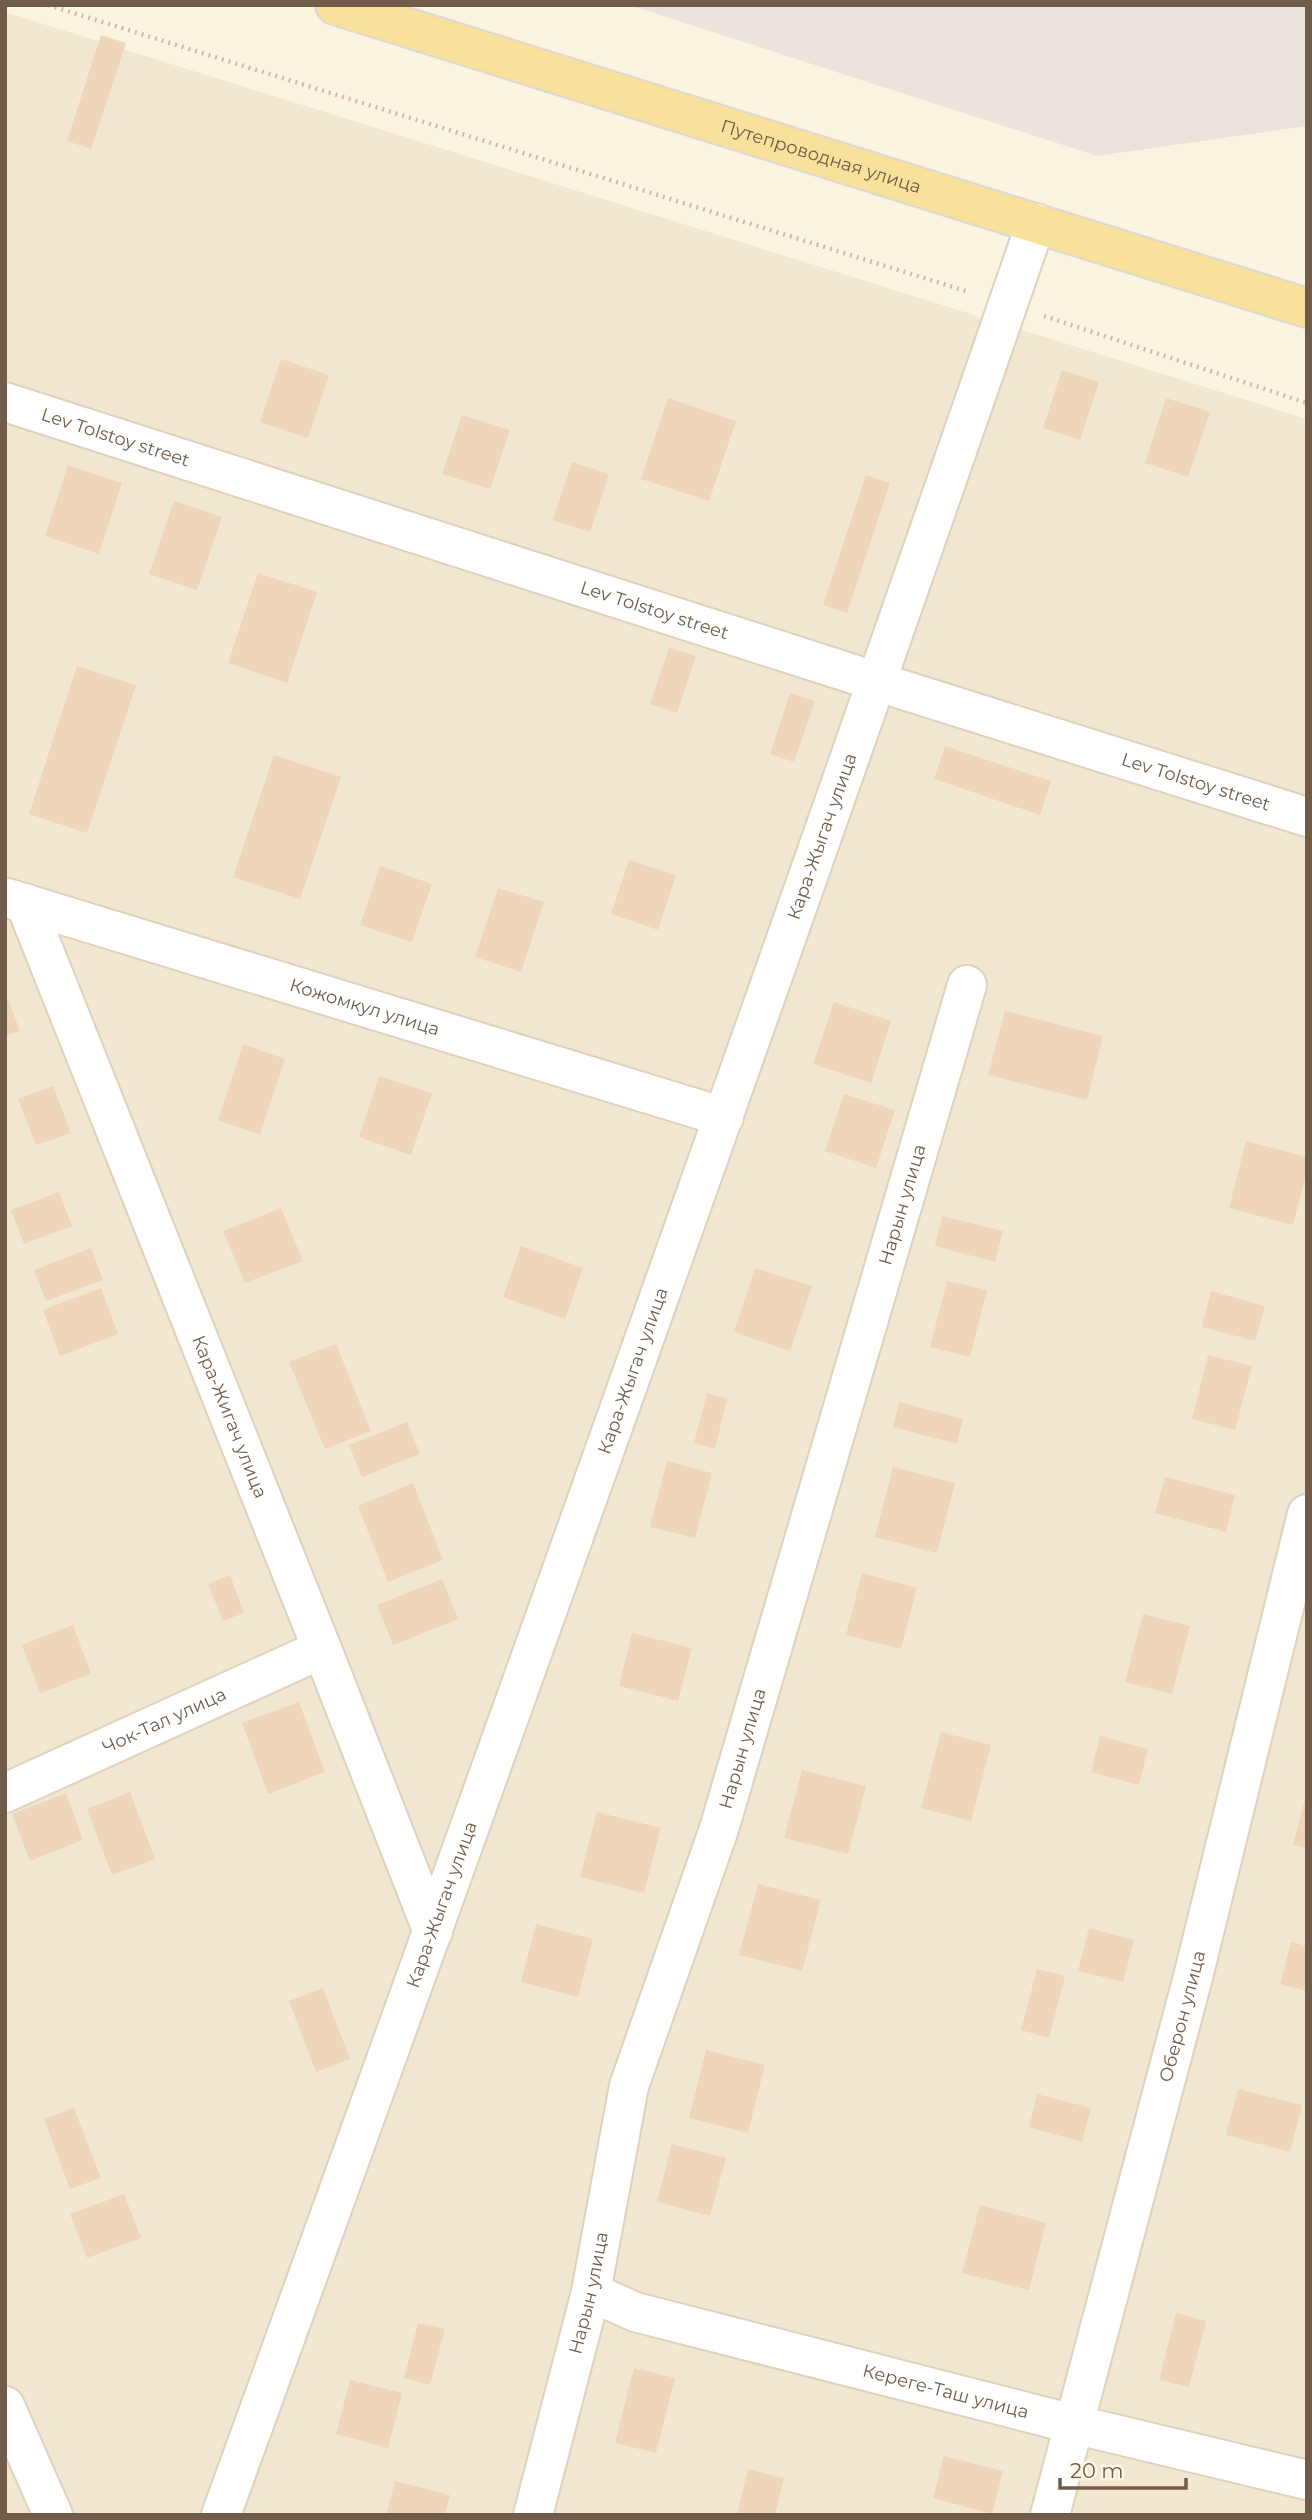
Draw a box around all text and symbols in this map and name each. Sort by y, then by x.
street label: Путепроводная улица [718,115,924,198]
street label: Lev Tolstoy street [38,403,192,472]
street label: Lev Tolstoy street [577,576,731,644]
street label: Lev Tolstoy street [1119,748,1273,816]
street label: Кара-Жыгач улица [783,750,862,923]
street label: Кожомкул улица [287,974,442,1040]
street label: Нарын улица [874,1142,931,1268]
street label: Кара-Жыгач улица [593,1285,673,1457]
street label: Кара-Жигач улица [187,1332,272,1501]
street label: Чок-Тал улица [99,1683,230,1758]
street label: Нарын улица [714,1686,771,1812]
street label: Кара-Жыгач улица [402,1819,482,1991]
street label: Оберон улица [1155,1948,1210,2084]
street label: Нарын улица [564,2230,613,2357]
street label: Кереге-Таш улица [860,2360,1031,2423]
scale bar [1060,2446,1186,2490]
text: 20 m [1070,2458,1124,2483]

